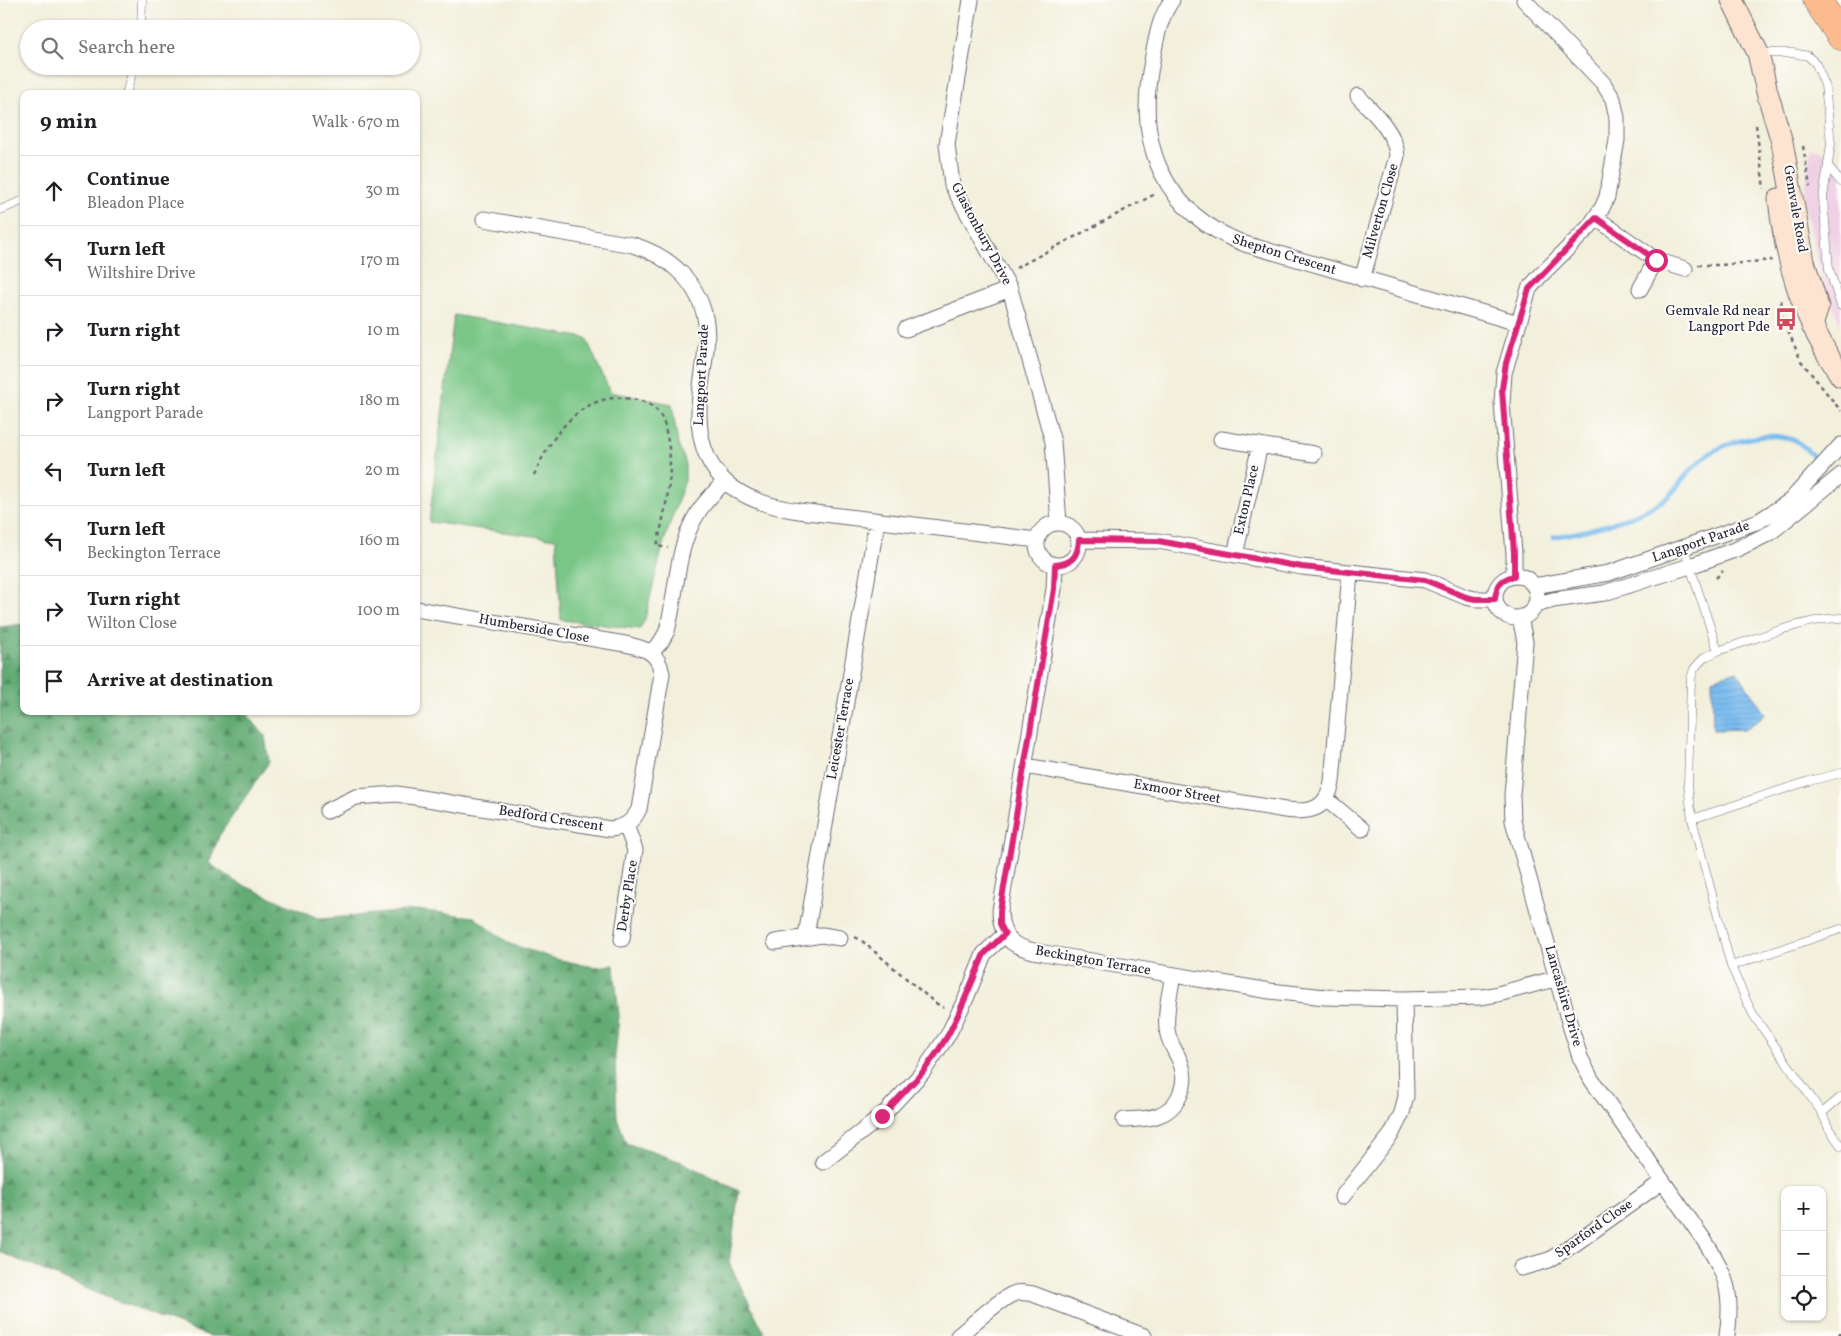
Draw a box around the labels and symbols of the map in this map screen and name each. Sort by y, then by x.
street label: Milverton Close [1358,161,1404,261]
street label: Gemvale Road [1778,164,1812,254]
street label: Glastonbury Drive [946,179,1016,289]
street label: Shepton Crescent [1230,230,1338,280]
route start [1645,249,1668,272]
place label: Gemvale Rd near Langport Pde [1665,302,1770,337]
bus stop icon: Gemvale Rd near Langport Pde [1773,306,1799,332]
street label: Langport Parade [690,323,714,426]
street label: Exton Place [1230,463,1264,537]
street label: Langport Parade [1650,516,1753,568]
street label: Humberside Close [477,610,591,648]
street label: Leicester Terrace [823,676,859,781]
street label: Exmoor Street [1132,775,1222,809]
street label: Bedford Crescent [497,801,605,837]
street label: Derby Place [613,858,643,933]
street label: Beckington Terrace [1034,941,1153,981]
street label: Lancashire Drive [1539,943,1587,1049]
route end [871,1105,894,1128]
street label: Sparford Close [1551,1195,1637,1263]

